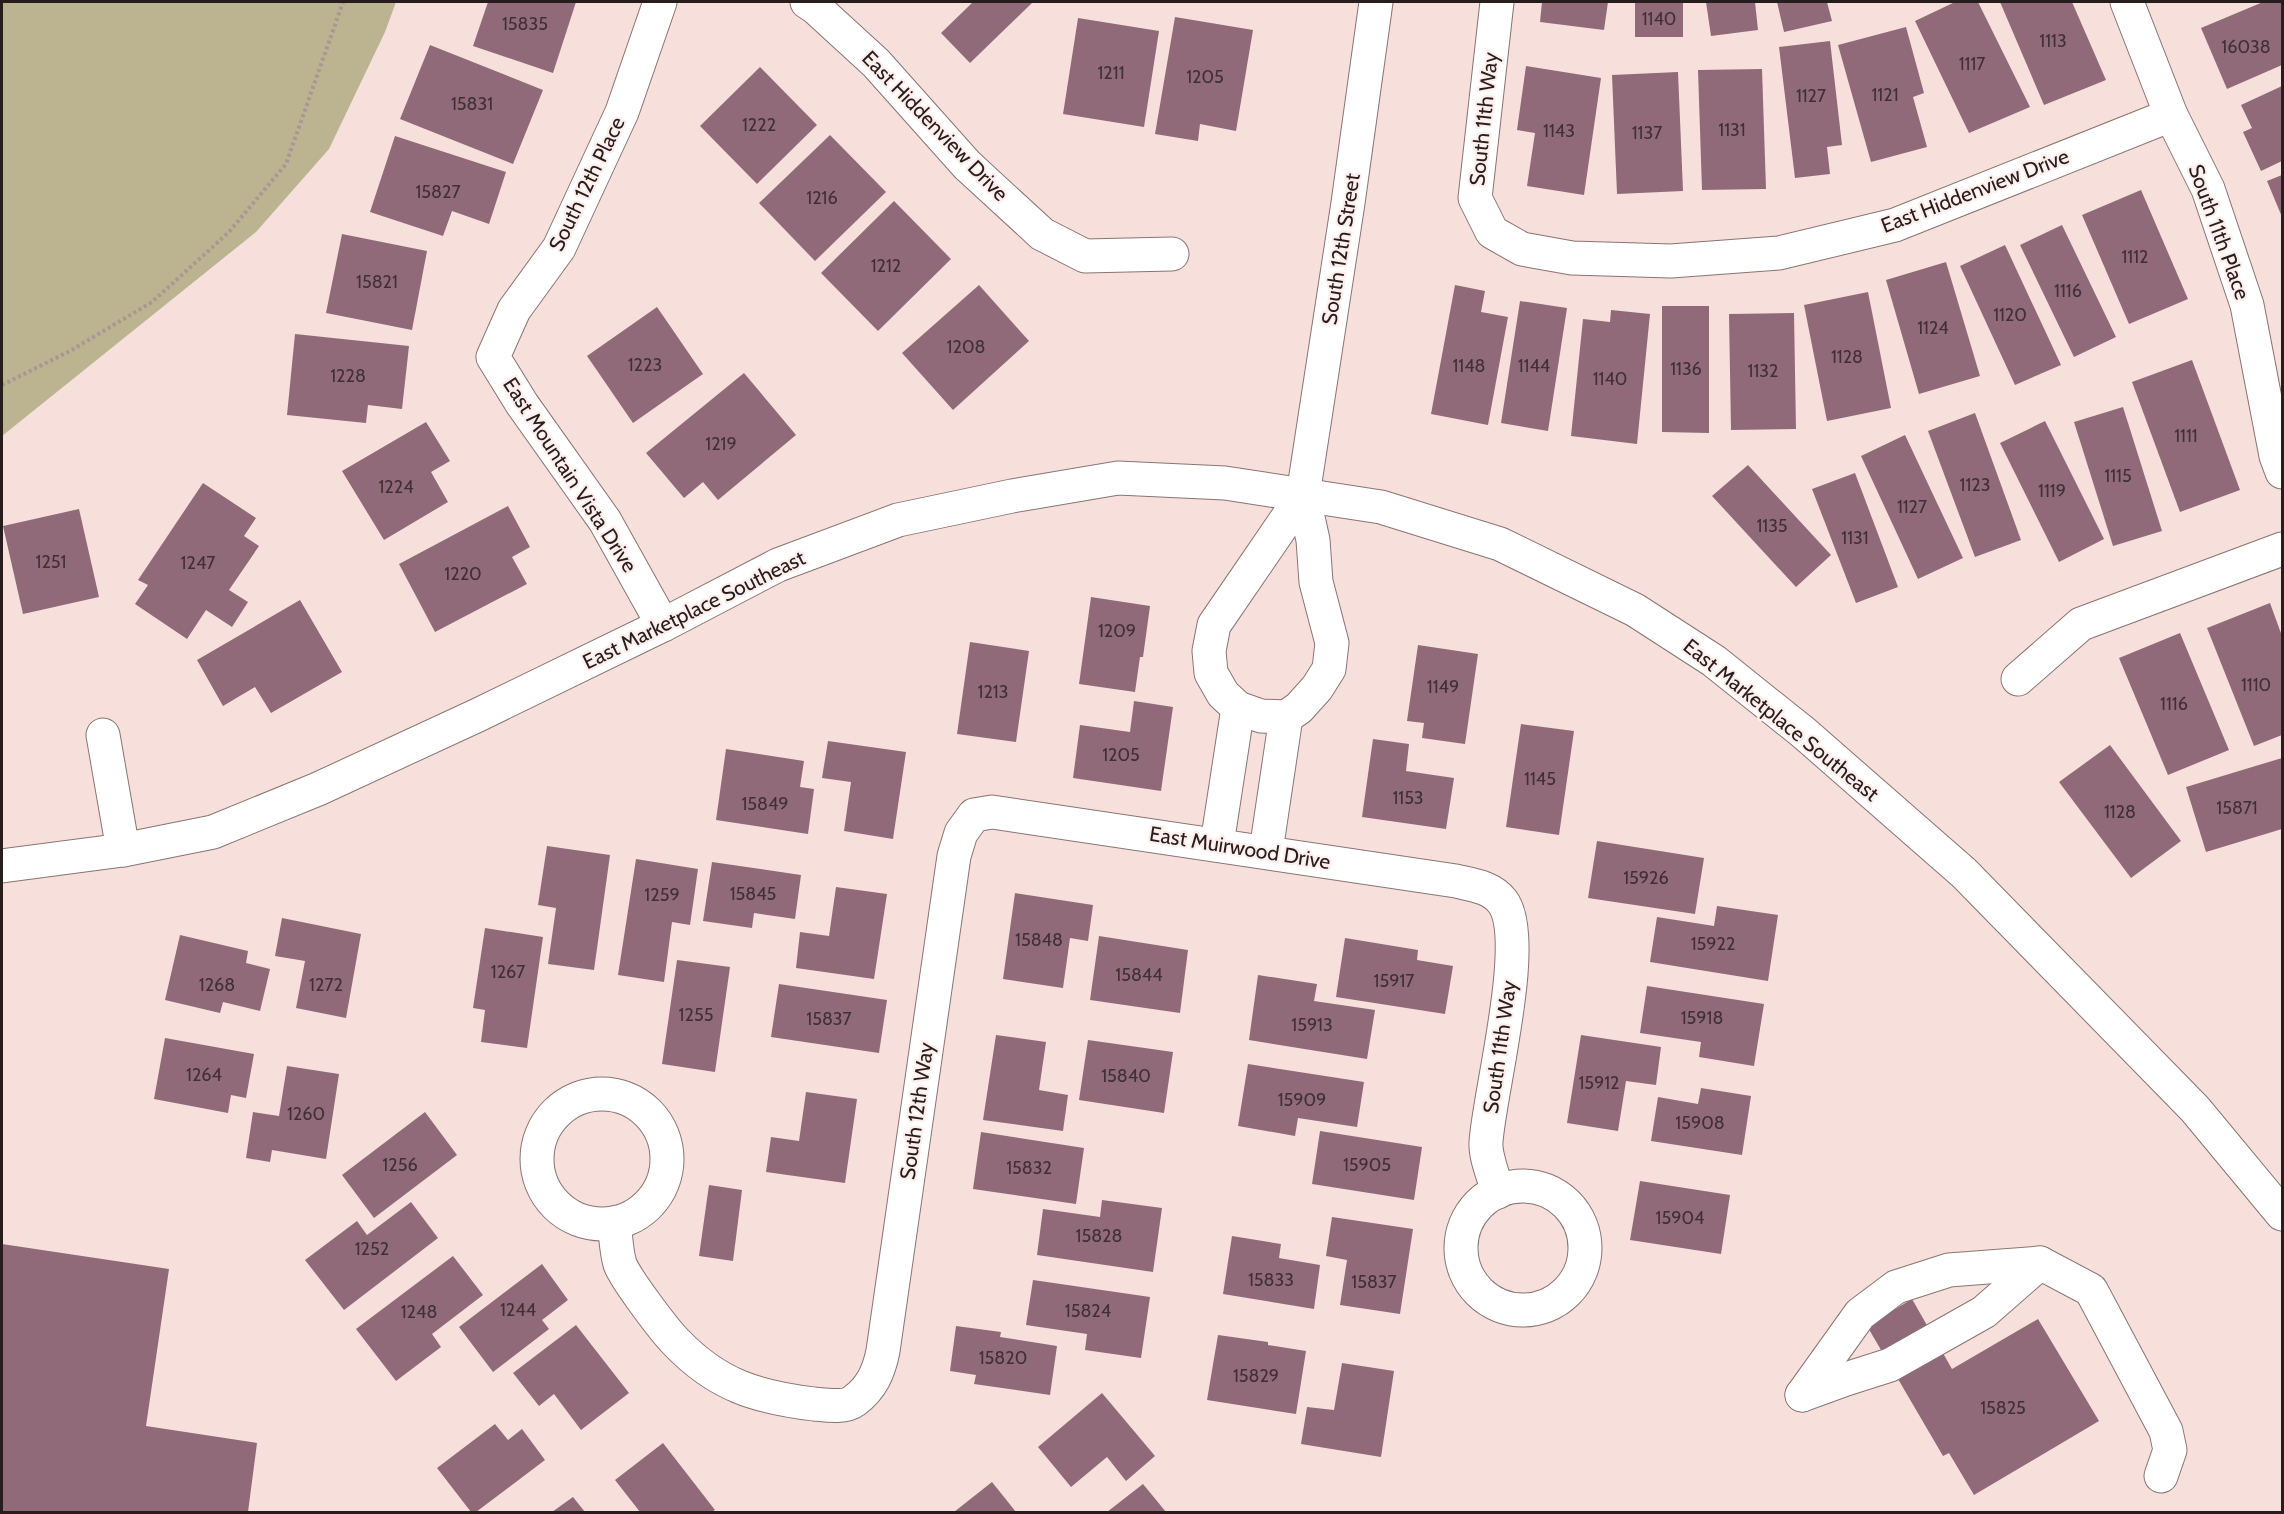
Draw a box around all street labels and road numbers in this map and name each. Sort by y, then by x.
street label: East Hiddenview Drive [857,45,1014,206]
street label: South 11th Way [1464,51,1503,187]
street label: South 12th Place [543,112,630,255]
street label: East Hiddenview Drive [1877,143,2073,238]
street label: South 11th Place [2183,161,2256,303]
street label: South 12th Street [1316,171,1365,326]
street label: East Mountain Vista Drive [498,373,643,577]
street label: East Marketplace Southeast [579,545,809,674]
street label: East Marketplace Southeast [1679,633,1884,806]
street label: East Muirwood Drive [1148,821,1333,874]
street label: South 11th Way [1478,978,1521,1115]
street label: South 12th Way [895,1040,939,1181]

